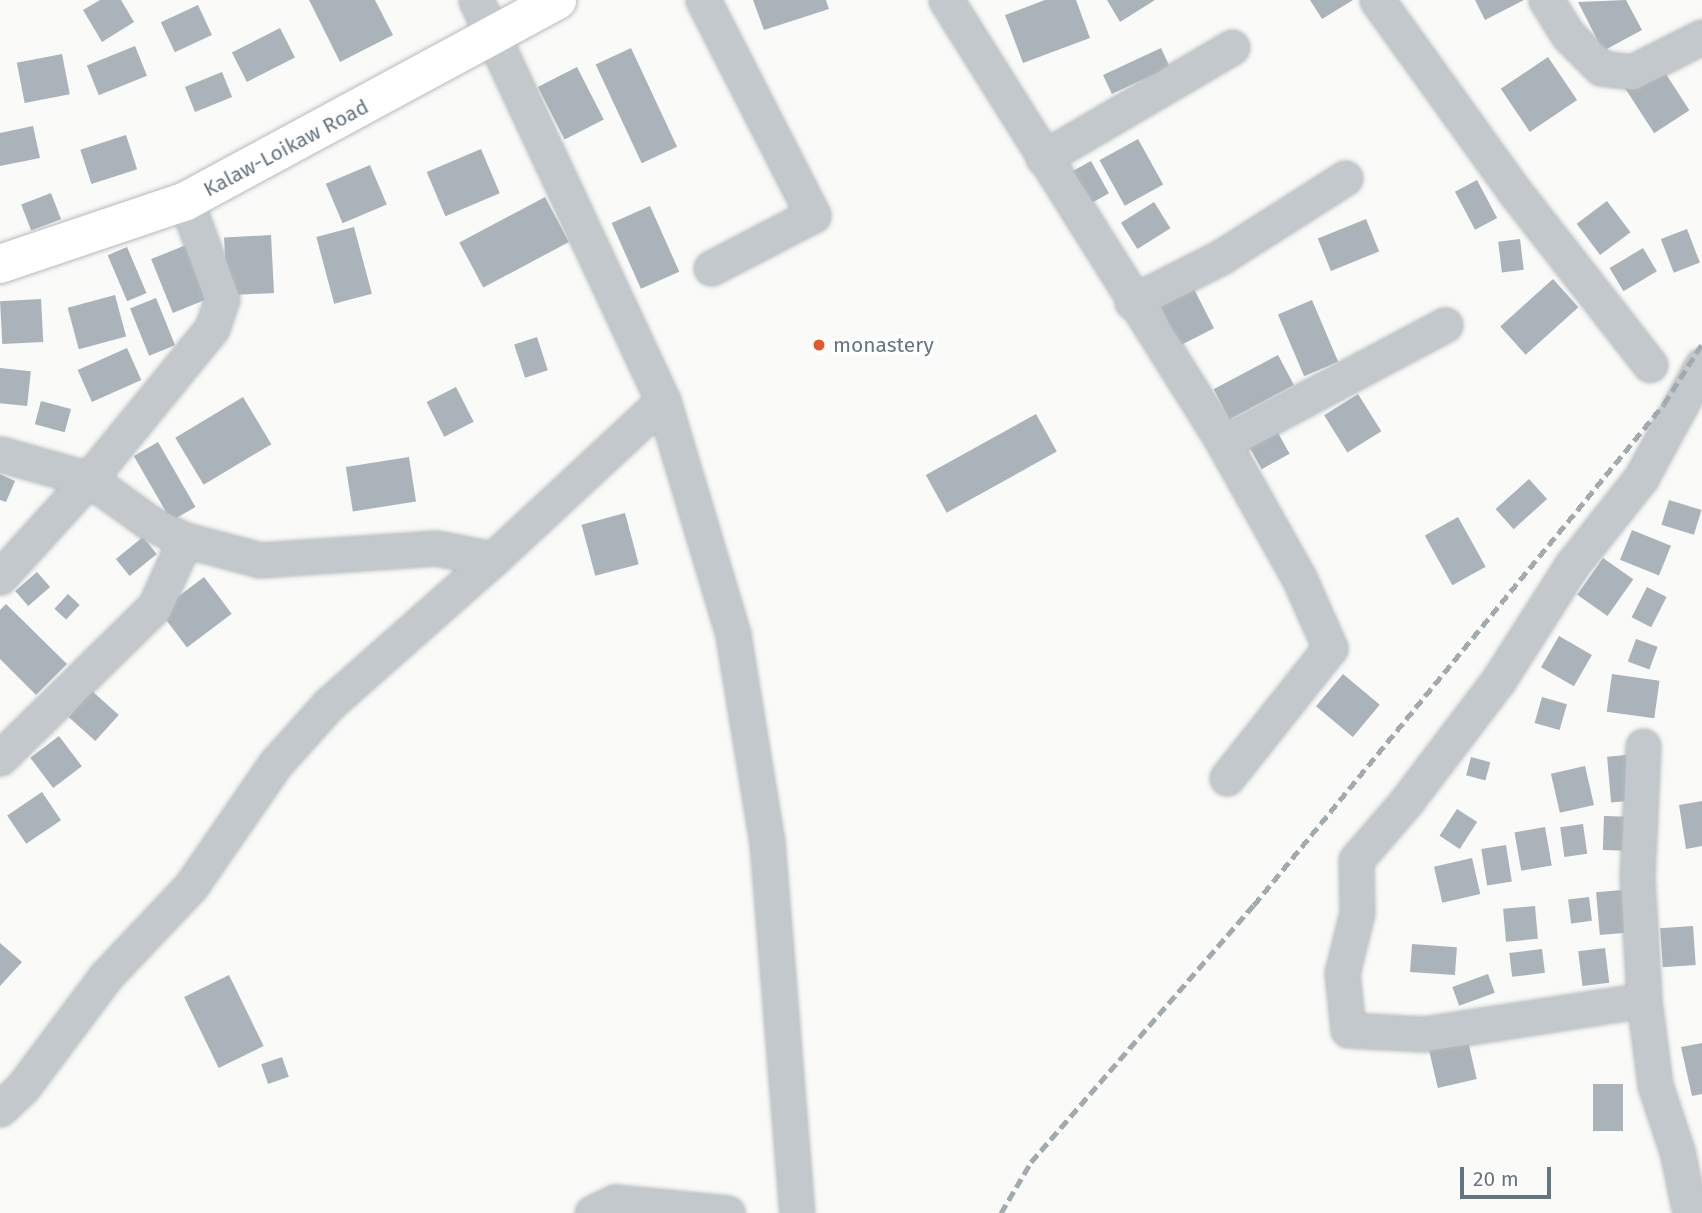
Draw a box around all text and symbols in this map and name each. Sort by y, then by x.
street label: Kalaw-Loikaw Road [199,94,373,202]
place label: monastery [833,332,934,358]
marker: monastery [811,337,827,353]
scale bar [1464,1154,1555,1198]
text: 20 m [1473,1166,1519,1192]

